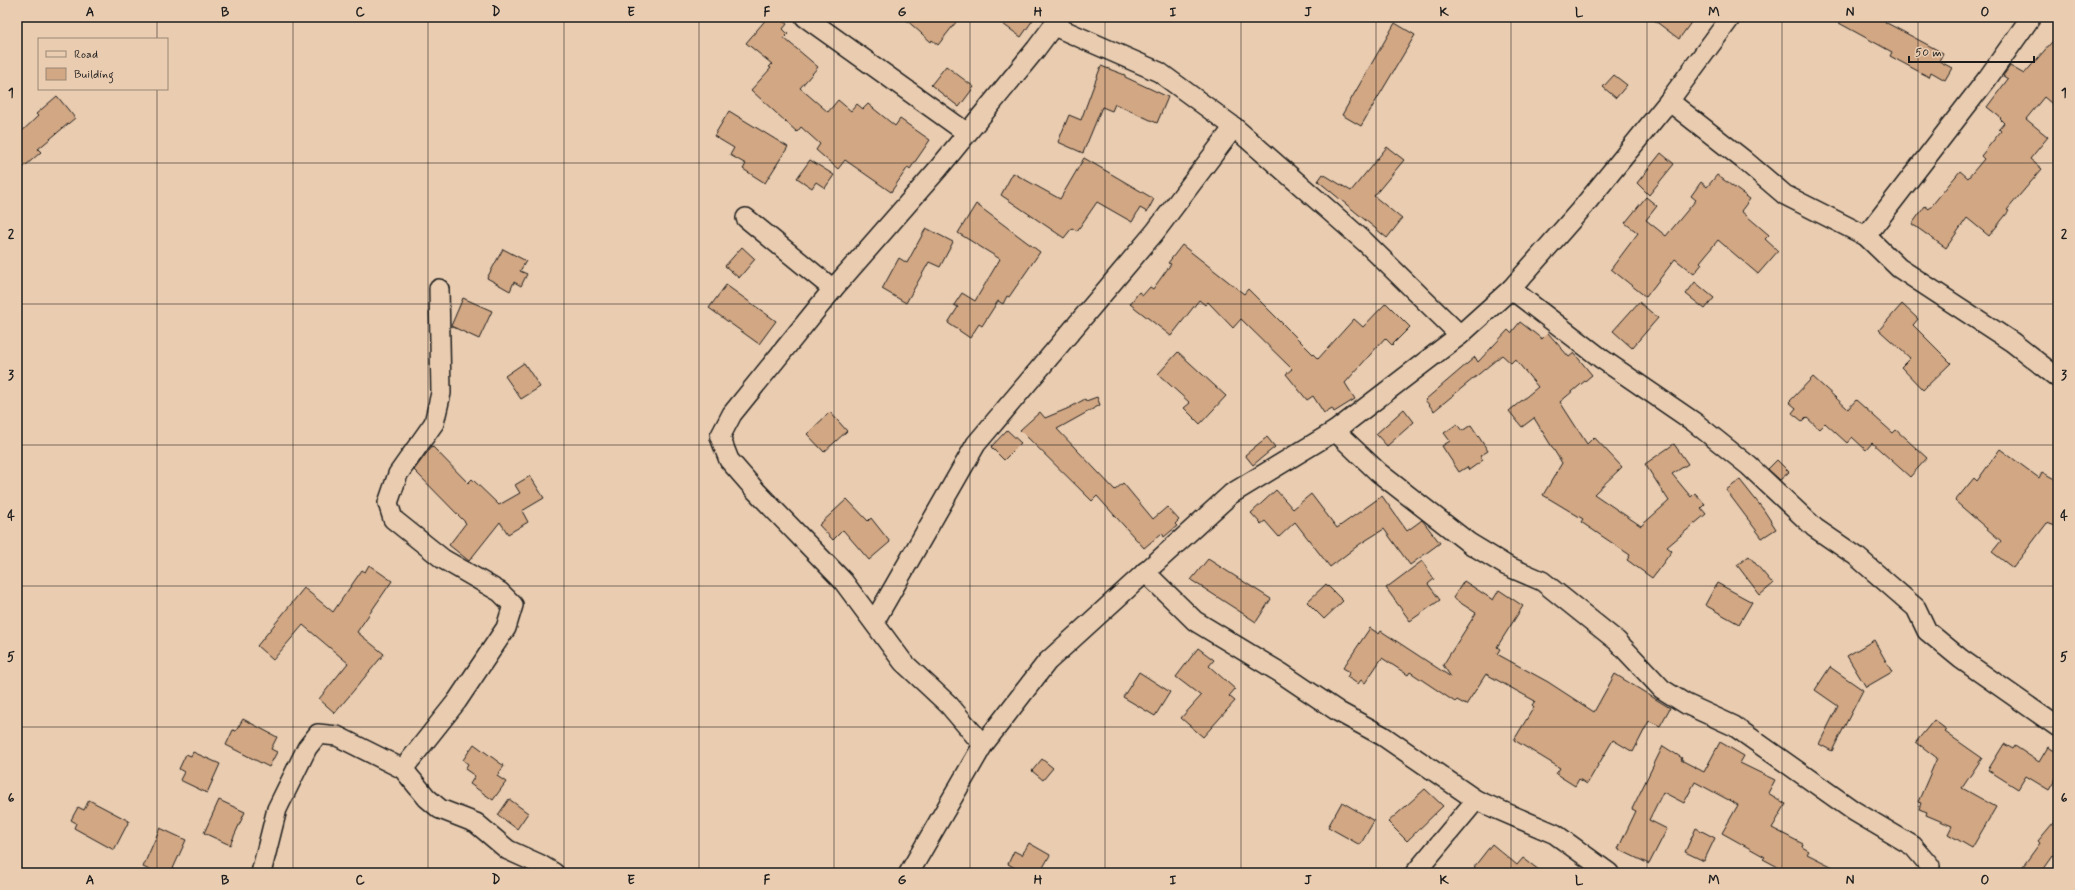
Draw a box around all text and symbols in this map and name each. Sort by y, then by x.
text: A [86,4,94,21]
text: B [221,4,230,21]
text: C [355,4,365,21]
text: D [492,4,501,21]
text: E [627,4,635,21]
text: F [764,4,771,21]
text: G [898,4,907,21]
text: H [1034,4,1043,21]
text: I [1170,4,1177,21]
text: J [1304,4,1312,21]
text: K [1439,4,1449,21]
text: L [1575,4,1584,21]
text: M [1708,4,1720,21]
text: N [1846,4,1855,21]
text: O [1981,4,1990,21]
legend [38,38,168,90]
scale bar [1909,38,2034,64]
text: 50 m [1915,45,1942,61]
text: Road [74,47,98,63]
text: Building [74,67,114,84]
text: 1 [8,85,14,102]
text: 1 [2061,85,2067,102]
text: 2 [8,226,15,243]
text: 2 [2061,226,2068,243]
text: 3 [8,367,14,384]
text: 3 [2061,367,2067,384]
text: 4 [7,508,15,525]
text: 4 [2060,508,2068,525]
text: 5 [7,649,15,666]
text: 5 [2060,649,2068,666]
text: 6 [8,790,15,807]
text: 6 [2061,790,2068,807]
text: A [86,872,94,889]
text: B [221,872,230,889]
text: C [355,872,365,889]
text: D [492,872,501,889]
text: E [627,872,635,889]
text: F [764,872,771,889]
text: G [898,872,907,889]
text: H [1034,872,1043,889]
text: I [1170,872,1177,889]
text: J [1304,872,1312,889]
text: K [1439,872,1449,889]
text: L [1575,872,1584,889]
text: M [1708,872,1720,889]
text: N [1846,872,1855,889]
text: O [1981,872,1990,889]

